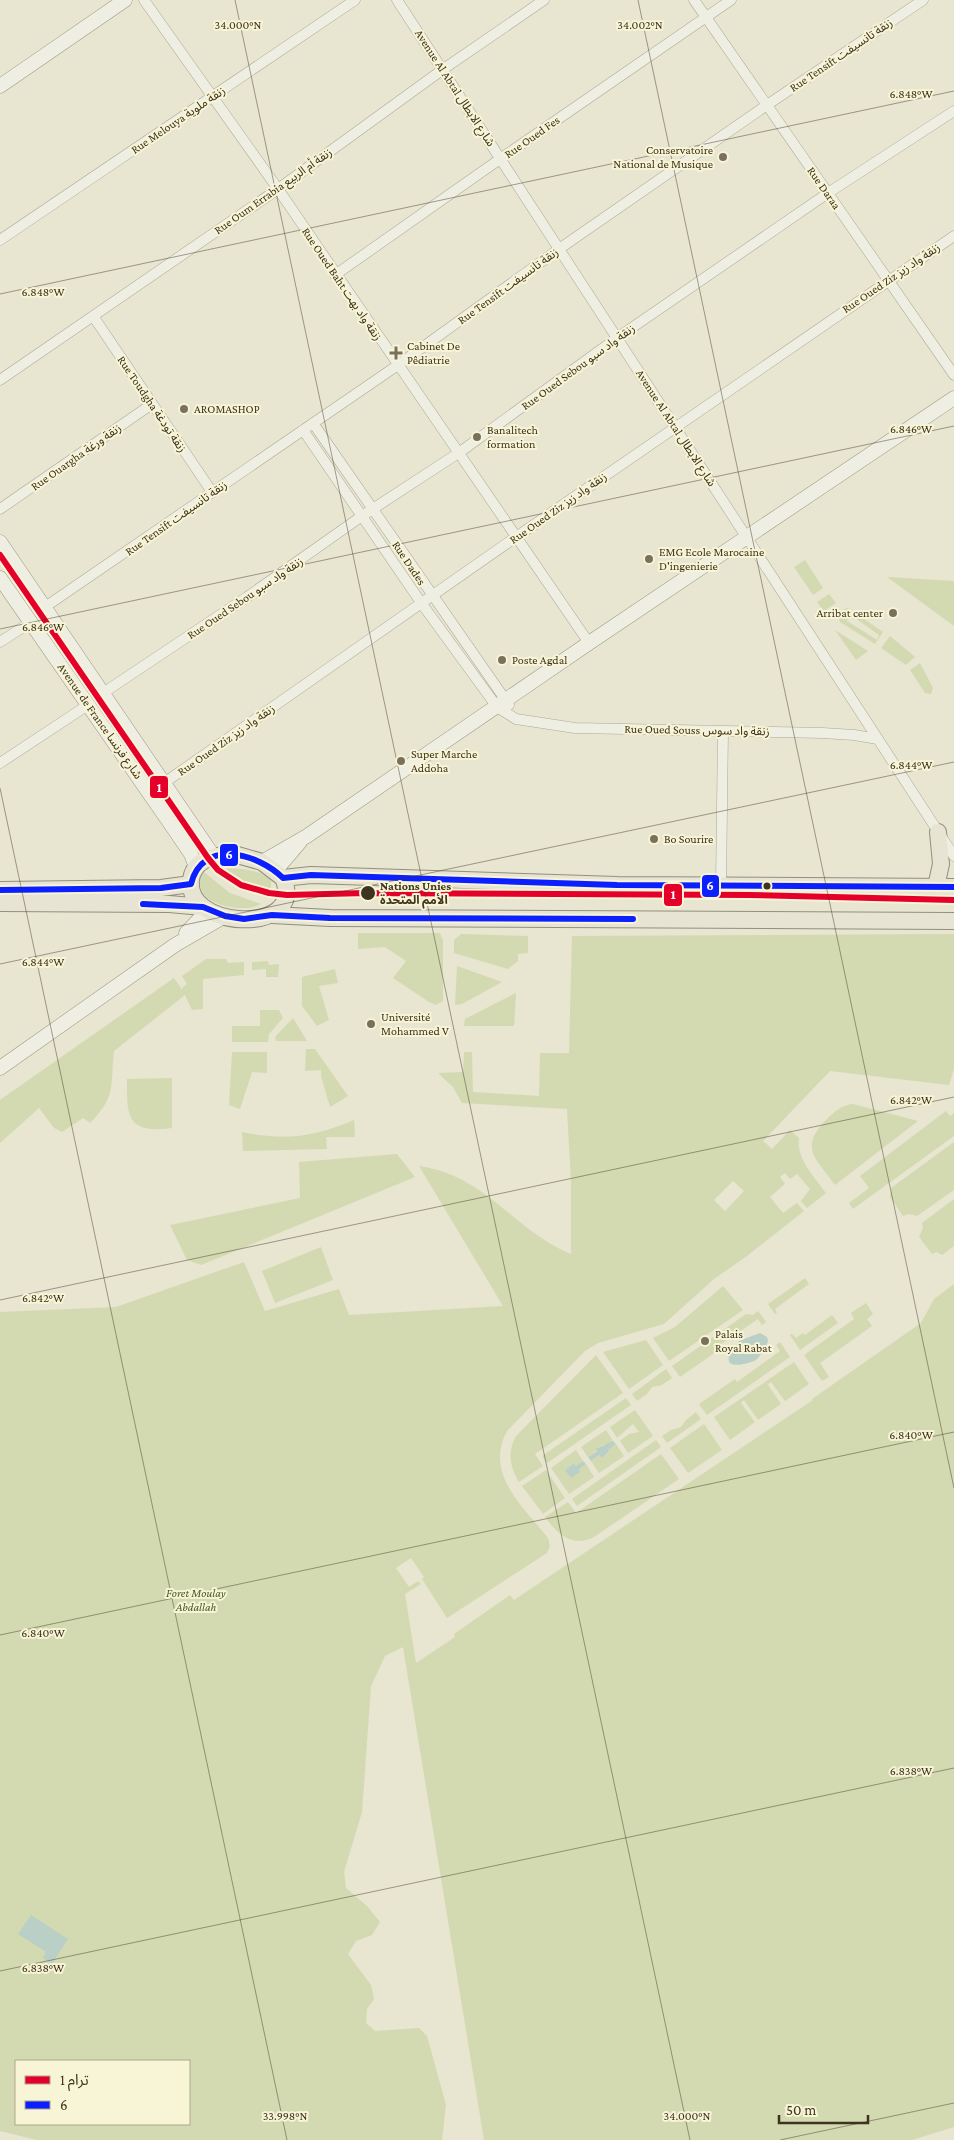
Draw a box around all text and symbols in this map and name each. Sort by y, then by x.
street label: Rue Tensift زنقة تانسيفت [787,15,895,95]
text: 34.000°N [215,18,261,32]
text: 34.002°N [617,18,663,32]
street label: Avenue Al Abtal شارع الابطال [410,27,498,150]
street label: Rue Melouya زنقة ملوية [128,83,228,157]
text: 6.848°W [890,87,932,101]
street label: Rue Oued Fes [502,113,563,161]
place label: Conservatoire National de Musique [613,143,713,171]
street label: Rue Oum Errabia زنقة أم الربيع [211,144,336,239]
marker: Conservatoire National de Musique [717,151,729,163]
street label: Rue Daraa [804,164,844,212]
street label: Rue Oued Baht زنقة واد بهت [299,225,385,343]
street label: Rue Oued Ziz زنقة واد زيز [839,240,943,316]
street label: Rue Tensift زنقة تانسيفت [455,245,561,327]
text: 6.848°W [22,285,64,299]
street label: Rue Oued Sebou زنقة واد سبو [519,321,638,413]
place label: Cabinet De Pêdiatrie [407,339,460,367]
marker: Cabinet De Pêdiatrie [389,346,403,360]
street label: Rue Toudgha زنقة تودغة [115,353,189,455]
street label: Avenue Al Abtal شارع الابطال [631,367,719,490]
place label: AROMASHOP [194,402,260,416]
marker: AROMASHOP [178,403,190,415]
street label: Rue Ouargha زنقة ورغة [28,421,124,493]
text: 6.846°W [890,422,932,436]
place label: Banalitech formation [487,423,538,451]
marker: Banalitech formation [471,431,483,443]
street label: Rue Oued Ziz زنقة واد زيز [507,469,609,547]
street label: Rue Tensift زنقة تانسيفت [122,478,230,559]
street label: Rue Dades [389,538,429,588]
place label: EMG Ecole Marocaine D'ingenierie [659,545,764,573]
marker: EMG Ecole Marocaine D'ingenierie [643,553,655,565]
street label: Rue Oued Sebou زنقة واد سبو [184,554,306,642]
place label: Arribat center [816,606,884,620]
marker: Arribat center [887,607,899,619]
text: 6.846°W [22,620,64,634]
place label: Poste Agdal [512,653,567,667]
marker: Poste Agdal [496,654,508,666]
street label: Avenue de France شارع فرنسا [53,660,145,783]
street label: Rue Oued Ziz زنقة واد زيز [175,701,277,779]
street label: Rue Oued Souss زنقة واد سوس [624,722,770,738]
place label: Super Marche Addoha [411,747,477,775]
marker: Super Marche Addoha [395,755,407,767]
text: 6.844°W [890,758,932,772]
line badge: 1 [149,775,169,799]
text: 1 [156,779,162,795]
place label: Bo Sourire [664,832,713,846]
marker: Bo Sourire [648,833,660,845]
line badge: 6 [219,843,239,867]
text: 6 [225,846,233,862]
line badge: 6 [701,874,720,898]
text: 6 [706,877,714,893]
place label: Nations Unies الأمم المتحدة [380,879,451,909]
unlabelled marker [762,881,772,891]
line badge: 1 [663,883,683,907]
marker: Nations Unies الأمم المتحدة [359,884,377,902]
text: 1 [670,886,676,902]
text: 6.844°W [22,955,64,969]
place label: Université Mohammed V [381,1010,449,1038]
marker: Université Mohammed V [365,1018,377,1030]
text: 6.842°W [890,1093,932,1107]
text: 6.842°W [22,1291,64,1305]
place label: Palais Royal Rabat [715,1327,773,1355]
marker: Palais Royal Rabat [699,1335,711,1347]
text: 6.840°W [889,1428,933,1442]
park label: Foret Moulay Abdallah [166,1586,226,1614]
text: 6.840°W [21,1626,65,1640]
text: 6.838°W [890,1764,932,1778]
text: 6.838°W [22,1961,64,1975]
legend [15,2060,190,2125]
text: ترام 1 [60,2072,89,2091]
scale bar [779,2092,868,2124]
text: 6 [60,2097,68,2113]
text: 50 m [786,2102,816,2118]
text: 33.998°N [263,2109,307,2123]
text: 34.000°N [664,2109,710,2123]

